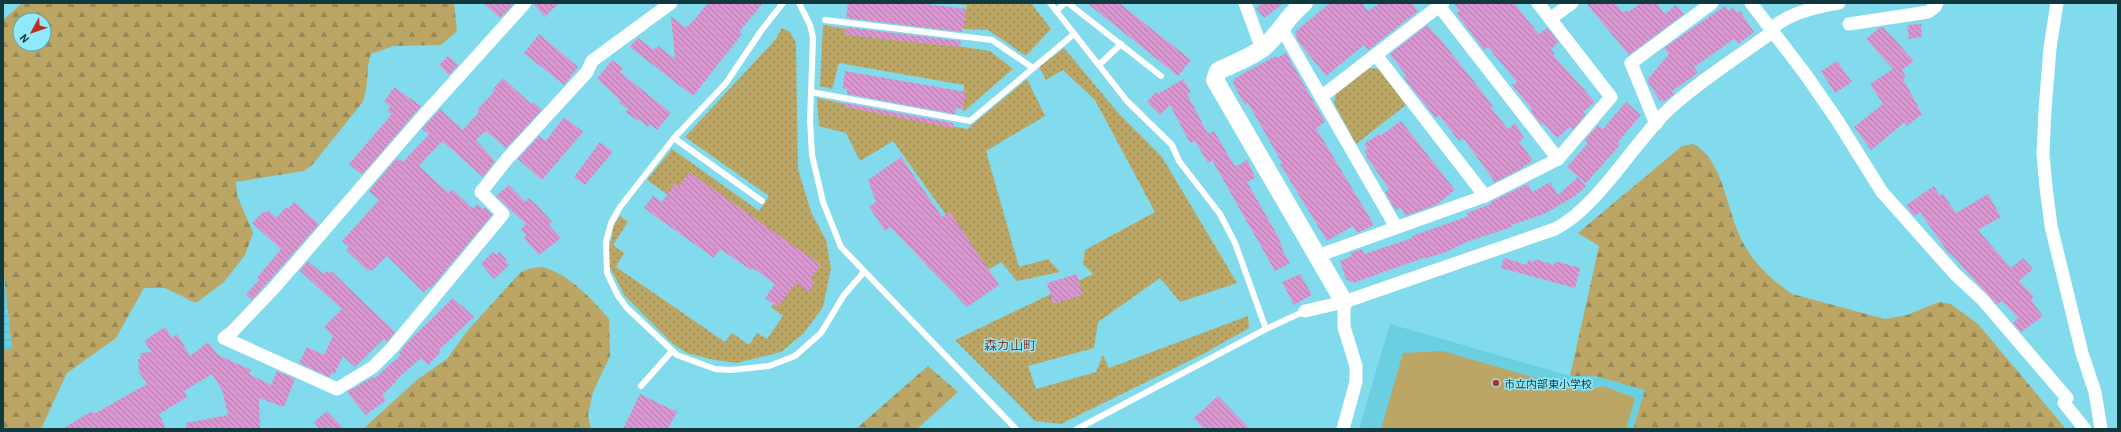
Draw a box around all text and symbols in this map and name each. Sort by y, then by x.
north arrow [12,12,52,52]
text: N [17,32,31,46]
district label: 森カ山町 [984,337,1036,353]
place label: 市立内部東小学校 [1504,377,1592,390]
marker: 市立内部東小学校 [1491,378,1501,388]

